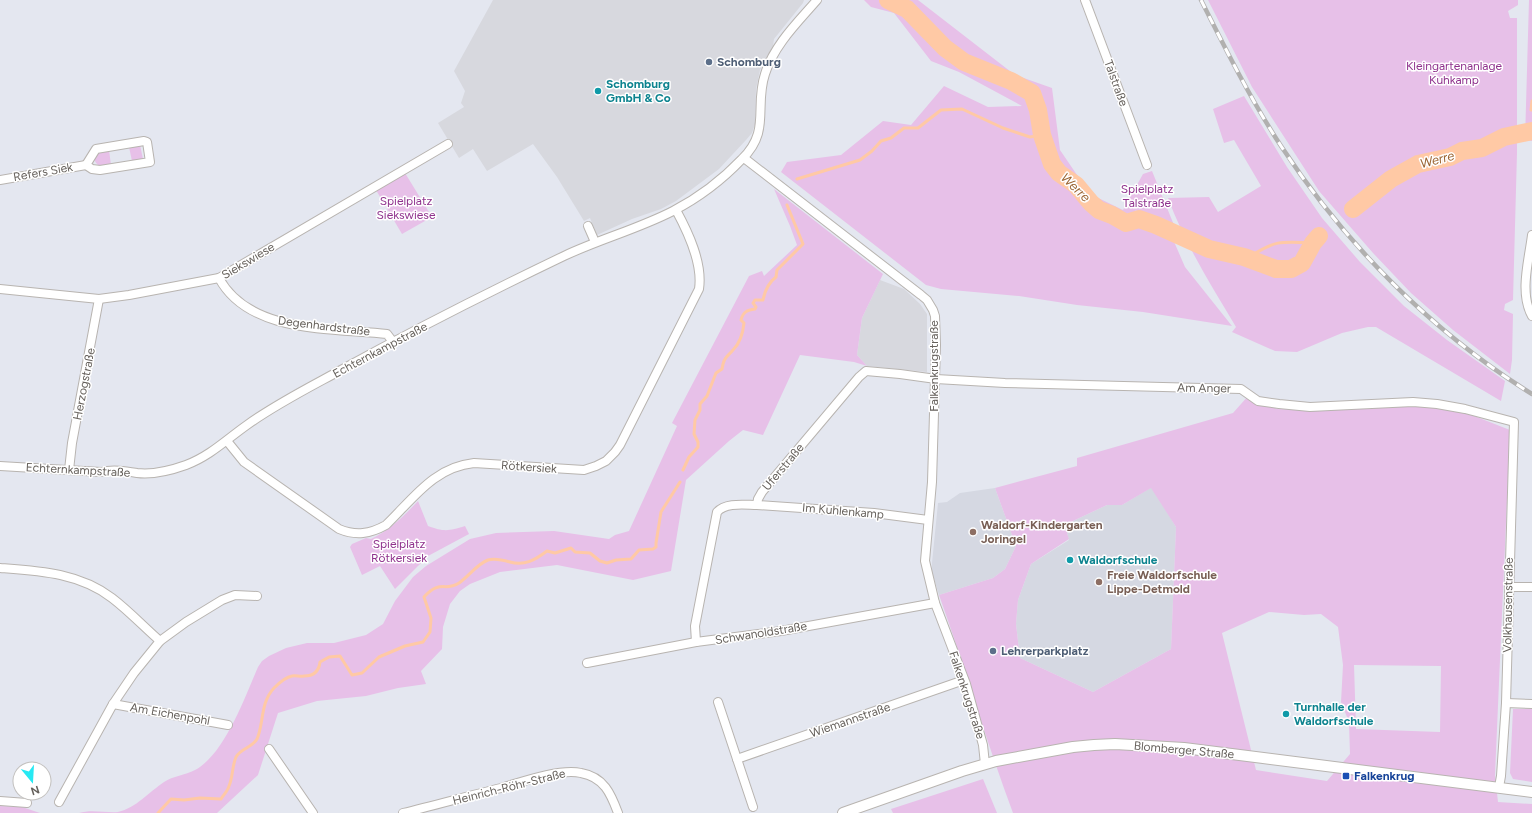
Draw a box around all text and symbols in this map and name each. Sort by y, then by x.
place label: Schomburg [717,55,781,69]
marker: Schomburg [704,57,714,67]
street label: Talstraße [1101,58,1131,108]
park label: Kleingartenanlage Kuhkamp [1406,59,1503,87]
place label: Schomburg GmbH & Co [606,77,671,105]
marker: Schomburg GmbH & Co [593,86,603,96]
water label: Werre [1418,148,1456,171]
street label: Refers Siek [12,160,74,184]
water label: Werre [1058,170,1093,205]
park label: Spielplatz Talstraße [1121,182,1173,210]
park label: Spielplatz Siekswiese [376,194,436,222]
street label: Siekswiese [219,240,277,282]
street label: Degenhardstraße [277,313,371,339]
street label: Echternkampstraße [330,319,430,381]
street label: Falkenkrugstraße [927,320,941,412]
street label: Herzogstraße [70,346,98,421]
street label: Am Anger [1177,381,1231,395]
street label: Uferstraße [759,440,807,493]
street label: Rötkersiek [501,458,558,476]
street label: Echternkampstraße [25,460,131,480]
street label: Im Kuhlenkamp [801,500,885,522]
place label: Waldorf-Kindergarten Joringel [981,518,1103,546]
marker: Waldorf-Kindergarten Joringel [968,527,978,537]
park label: Spielplatz Rötkersiek [371,537,427,565]
place label: Waldorfschule [1078,553,1158,567]
marker: Waldorfschule [1065,555,1075,565]
street label: Volkhausenstraße [1500,557,1516,653]
place label: Freie Waldorfschule Lippe-Detmold [1107,568,1217,596]
marker: Freie Waldorfschule Lippe-Detmold [1094,577,1104,587]
street label: Schwanoldstraße [714,619,808,647]
place label: Lehrerparkplatz [1001,644,1089,658]
marker: Lehrerparkplatz [988,646,998,656]
street label: Falkenkrugstraße [946,649,988,741]
street label: Am Eichenpohl [129,700,211,728]
street label: Wiemannstraße [808,700,893,740]
place label: Turnhalle der Waldorfschule [1294,700,1374,728]
marker: Turnhalle der Waldorfschule [1281,709,1291,719]
street label: Blomberger Straße [1133,739,1235,761]
north arrow [12,761,52,801]
street label: Heinrich-Röhr-Straße [451,766,567,808]
place label: Falkenkrug [1354,769,1415,783]
marker: Falkenkrug [1341,771,1351,781]
text: N [29,783,41,798]

